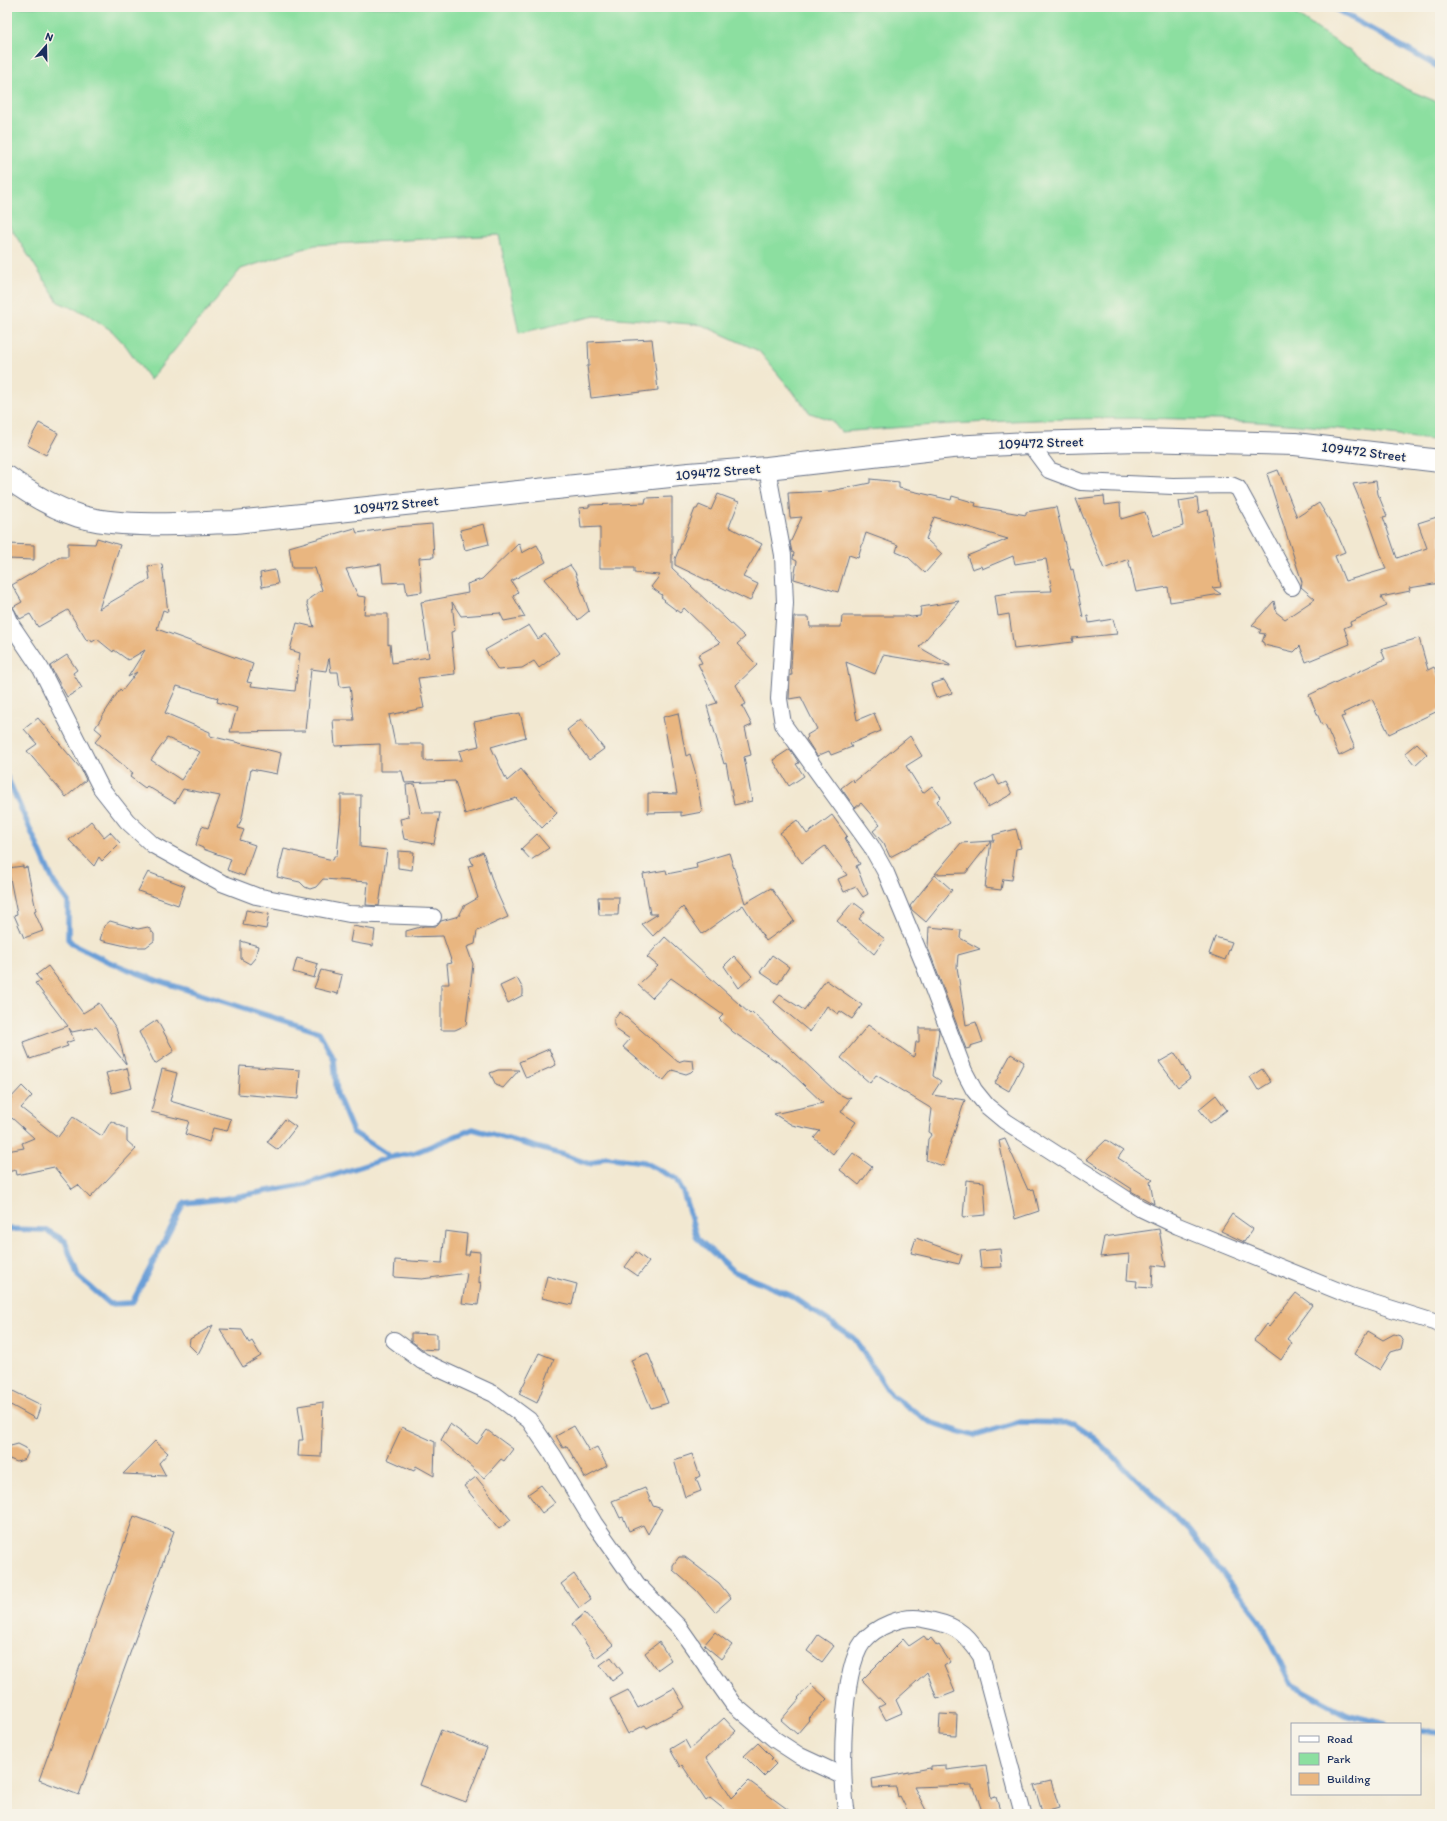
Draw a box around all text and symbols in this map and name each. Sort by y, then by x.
north arrow [26,26,66,66]
text: N [44,30,55,44]
street label: 109472 Street [998,433,1084,453]
street label: 109472 Street [1321,438,1407,466]
street label: 109472 Street [675,460,761,484]
street label: 109472 Street [353,492,439,518]
legend [1291,1723,1421,1795]
text: Road [1327,1732,1353,1746]
text: Park [1327,1752,1351,1766]
text: Building [1327,1772,1371,1786]

